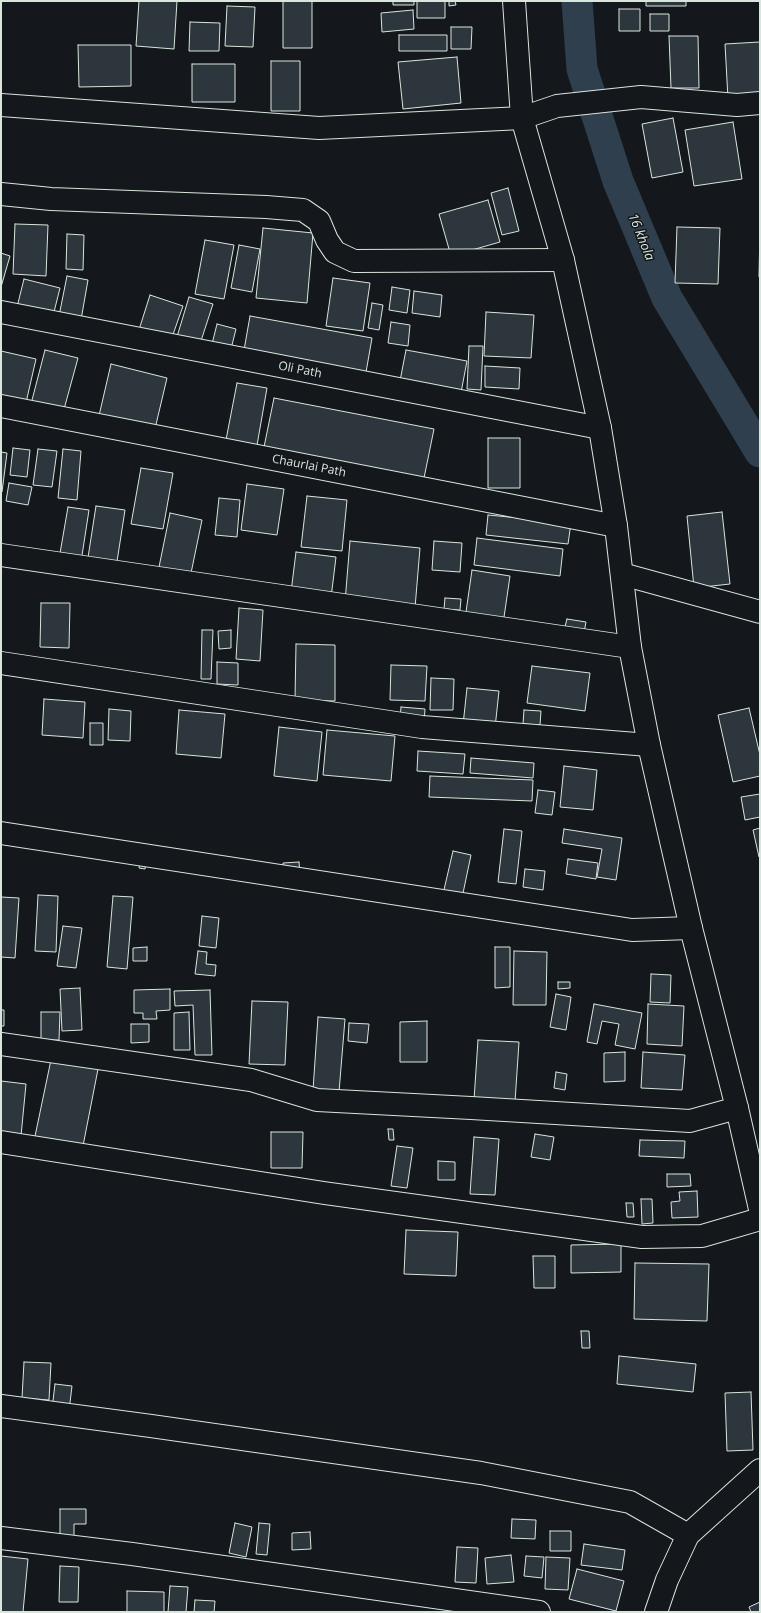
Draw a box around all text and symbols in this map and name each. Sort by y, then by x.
water label: 16 khola [624,211,658,263]
street label: Oli Path [277,359,323,381]
street label: Chaurlai Path [271,452,347,480]

